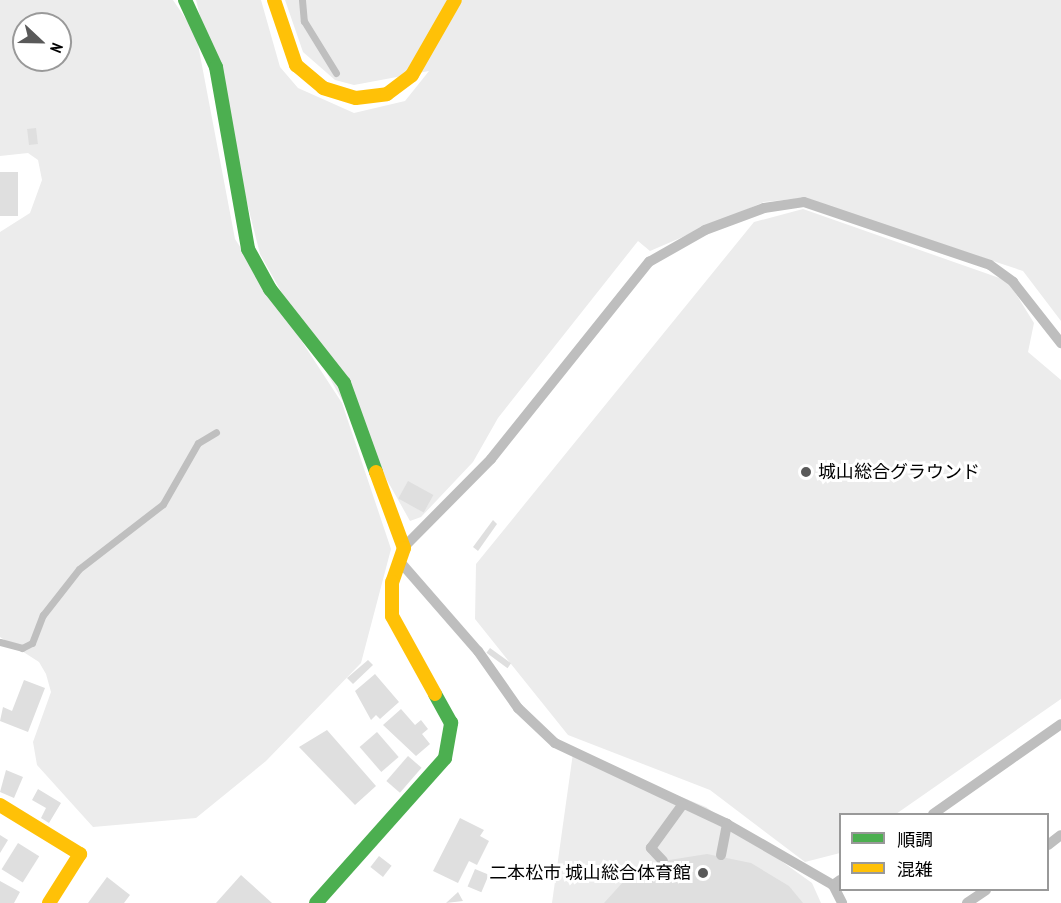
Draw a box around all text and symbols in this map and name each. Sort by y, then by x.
north arrow [12,12,72,72]
text: N [46,40,68,56]
place label: 城山総合グラウンド [818,461,980,483]
marker: 城山総合グラウンド [799,465,813,479]
legend [839,813,1049,891]
text: 順調 [897,828,933,851]
text: 混雑 [897,858,933,881]
place label: 二本松市 城山総合体育館 [489,862,691,884]
marker: 二本松市 城山総合体育館 [696,866,710,880]

